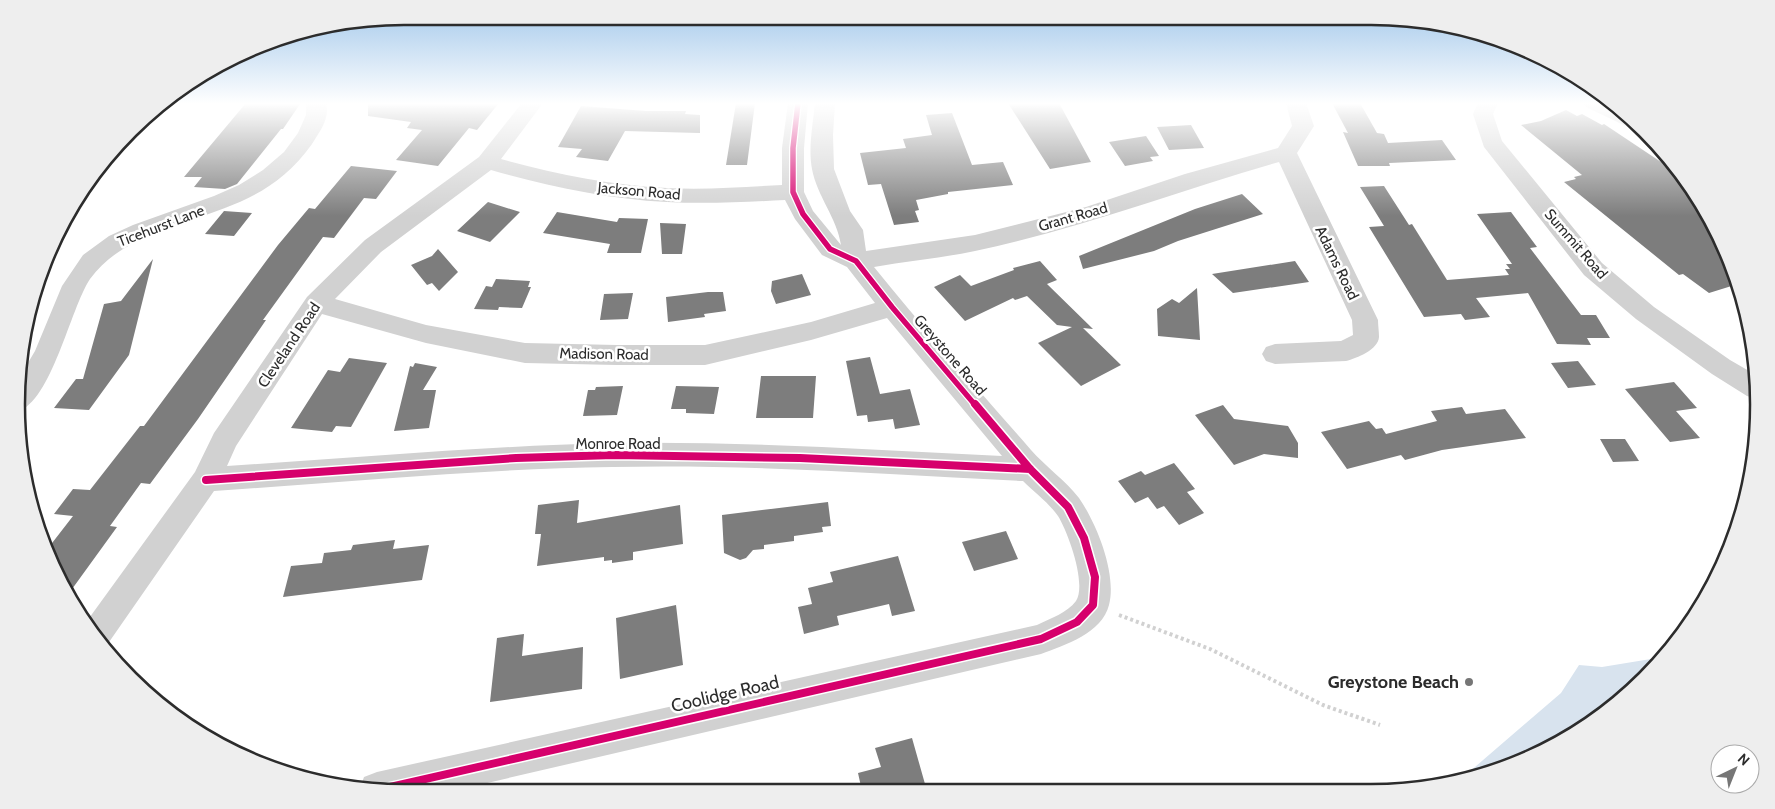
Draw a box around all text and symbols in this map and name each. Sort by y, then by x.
street label: Jackson Road [596,178,681,204]
street label: Grant Road [1036,199,1110,235]
street label: Ticehurst Lane [115,201,207,251]
street label: Summit Road [1541,205,1611,283]
street label: Adams Road [1311,223,1363,303]
street label: Cleveland Road [254,299,324,391]
street label: Greystone Road [910,311,990,399]
street label: Madison Road [559,344,649,364]
street label: Monroe Road [575,435,661,453]
street label: Coolidge Road [669,671,781,717]
place label: Greystone Beach [1328,671,1459,693]
marker: Greystone Beach [1463,676,1475,688]
north arrow [1710,744,1760,794]
text: N [1734,750,1754,769]

